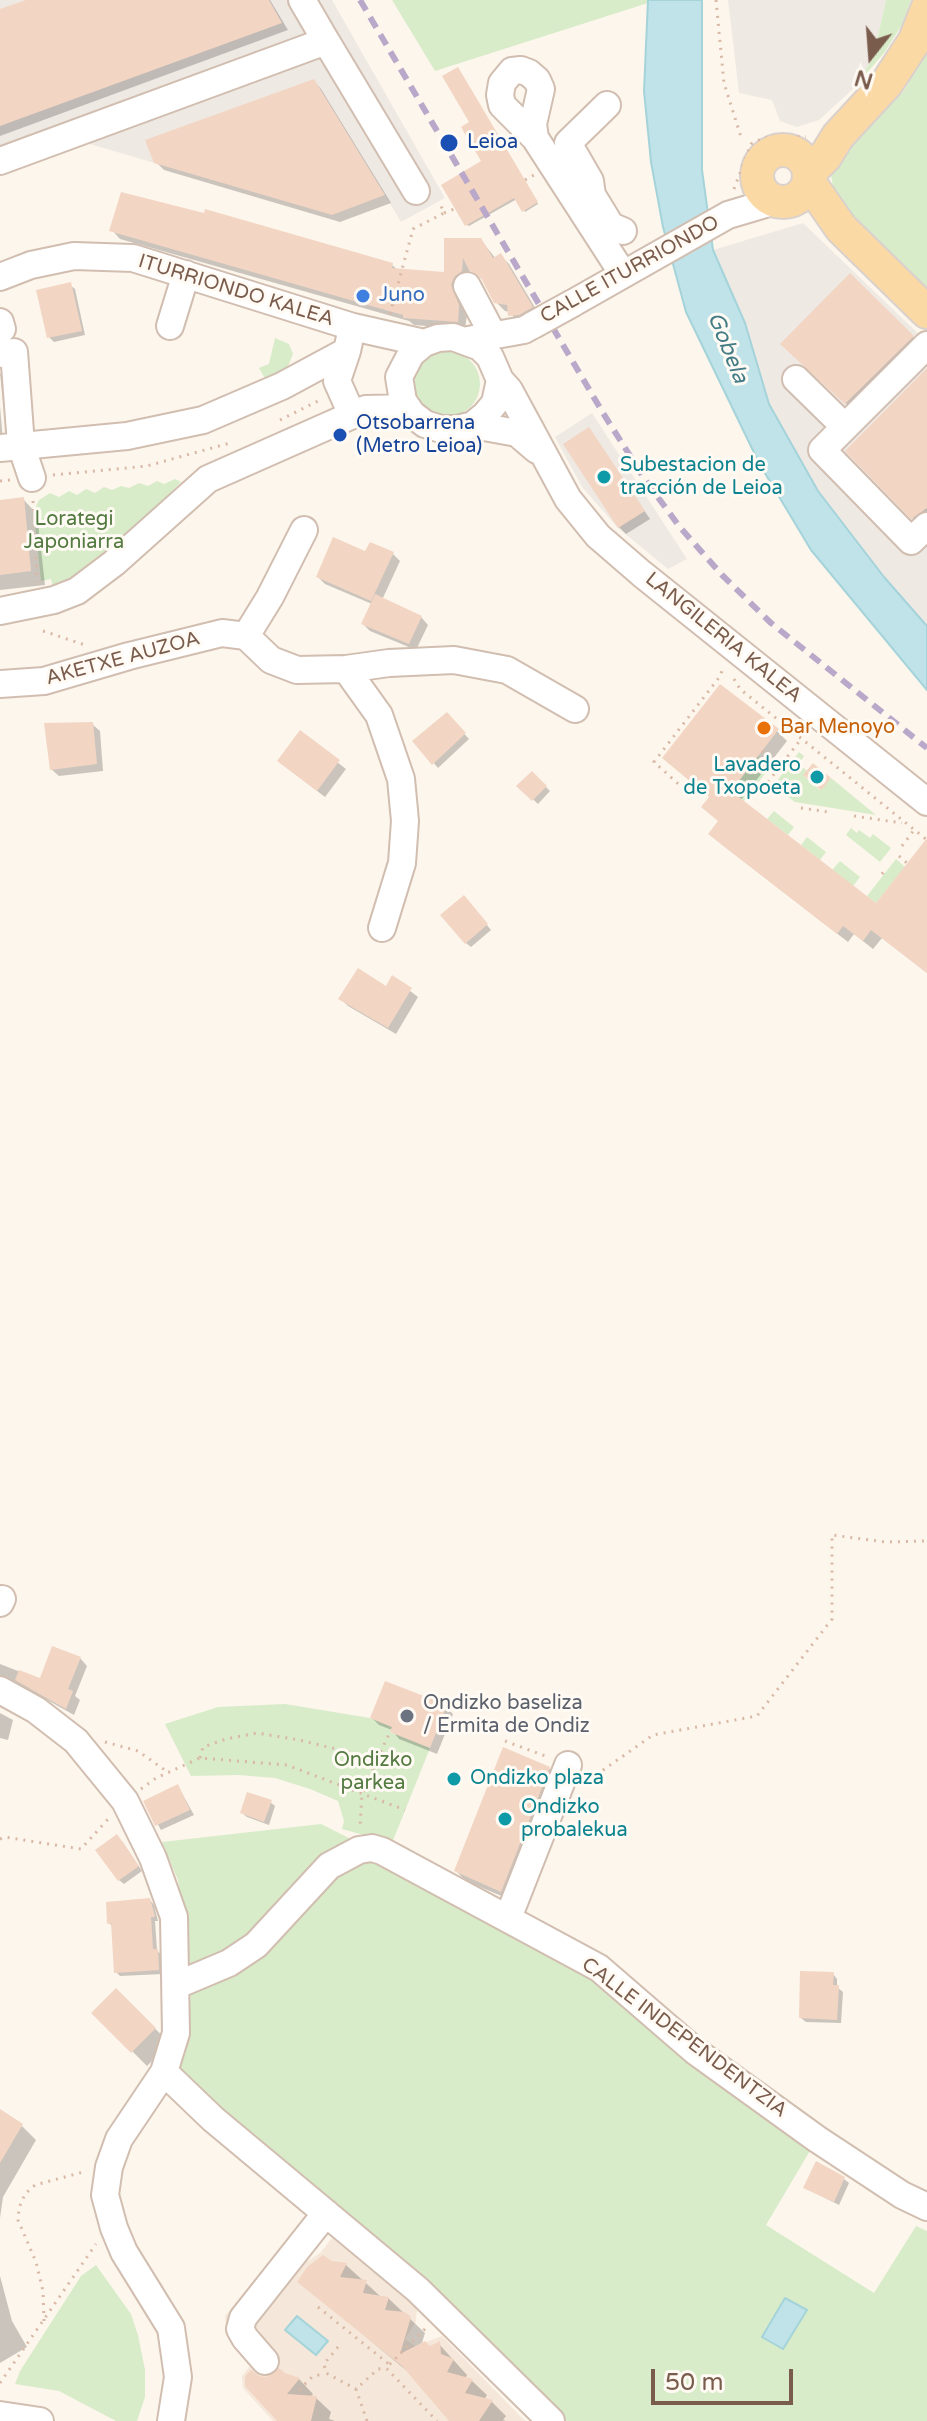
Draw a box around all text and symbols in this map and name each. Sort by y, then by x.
north arrow [831,16,911,96]
text: N [852,64,876,94]
place label: Leioa [467,131,518,155]
marker: Leioa [438,132,460,154]
street label: CALLE ITURRIONDO [536,211,724,329]
street label: ITURRIONDO KALEA [135,250,337,332]
place label: Juno [379,284,425,308]
marker: Juno [354,287,372,305]
water label: Gobela [701,309,753,387]
place label: Otsobarrena (Metro Leioa) [356,412,482,459]
marker: Otsobarrena (Metro Leioa) [331,426,349,444]
place label: Subestacion de tracción de Leioa [620,454,783,501]
marker: Subestacion de tracción de Leioa [595,468,613,486]
park label: Lorategi Japoniarra [24,508,124,555]
street label: LANGILERIA KALEA [640,568,806,708]
street label: AKETXE AUZOA [43,627,203,691]
place label: Bar Menoyo [780,716,895,740]
marker: Bar Menoyo [755,719,773,737]
place label: Lavadero de Txopoeta [683,754,801,801]
marker: Lavadero de Txopoeta [808,768,826,786]
place label: Ondizko baseliza / Ermita de Ondiz [423,1692,590,1739]
marker: Ondizko baseliza / Ermita de Ondiz [398,1707,416,1725]
park label: Ondizko parkea [334,1749,412,1796]
place label: Ondizko plaza [470,1767,604,1791]
marker: Ondizko plaza [445,1770,463,1788]
place label: Ondizko probalekua [521,1796,628,1843]
marker: Ondizko probalekua [496,1810,514,1828]
street label: CALLE INDEPENDENTZIA [577,1953,791,2123]
scale bar [655,2353,797,2403]
text: 50 m [665,2368,723,2397]

